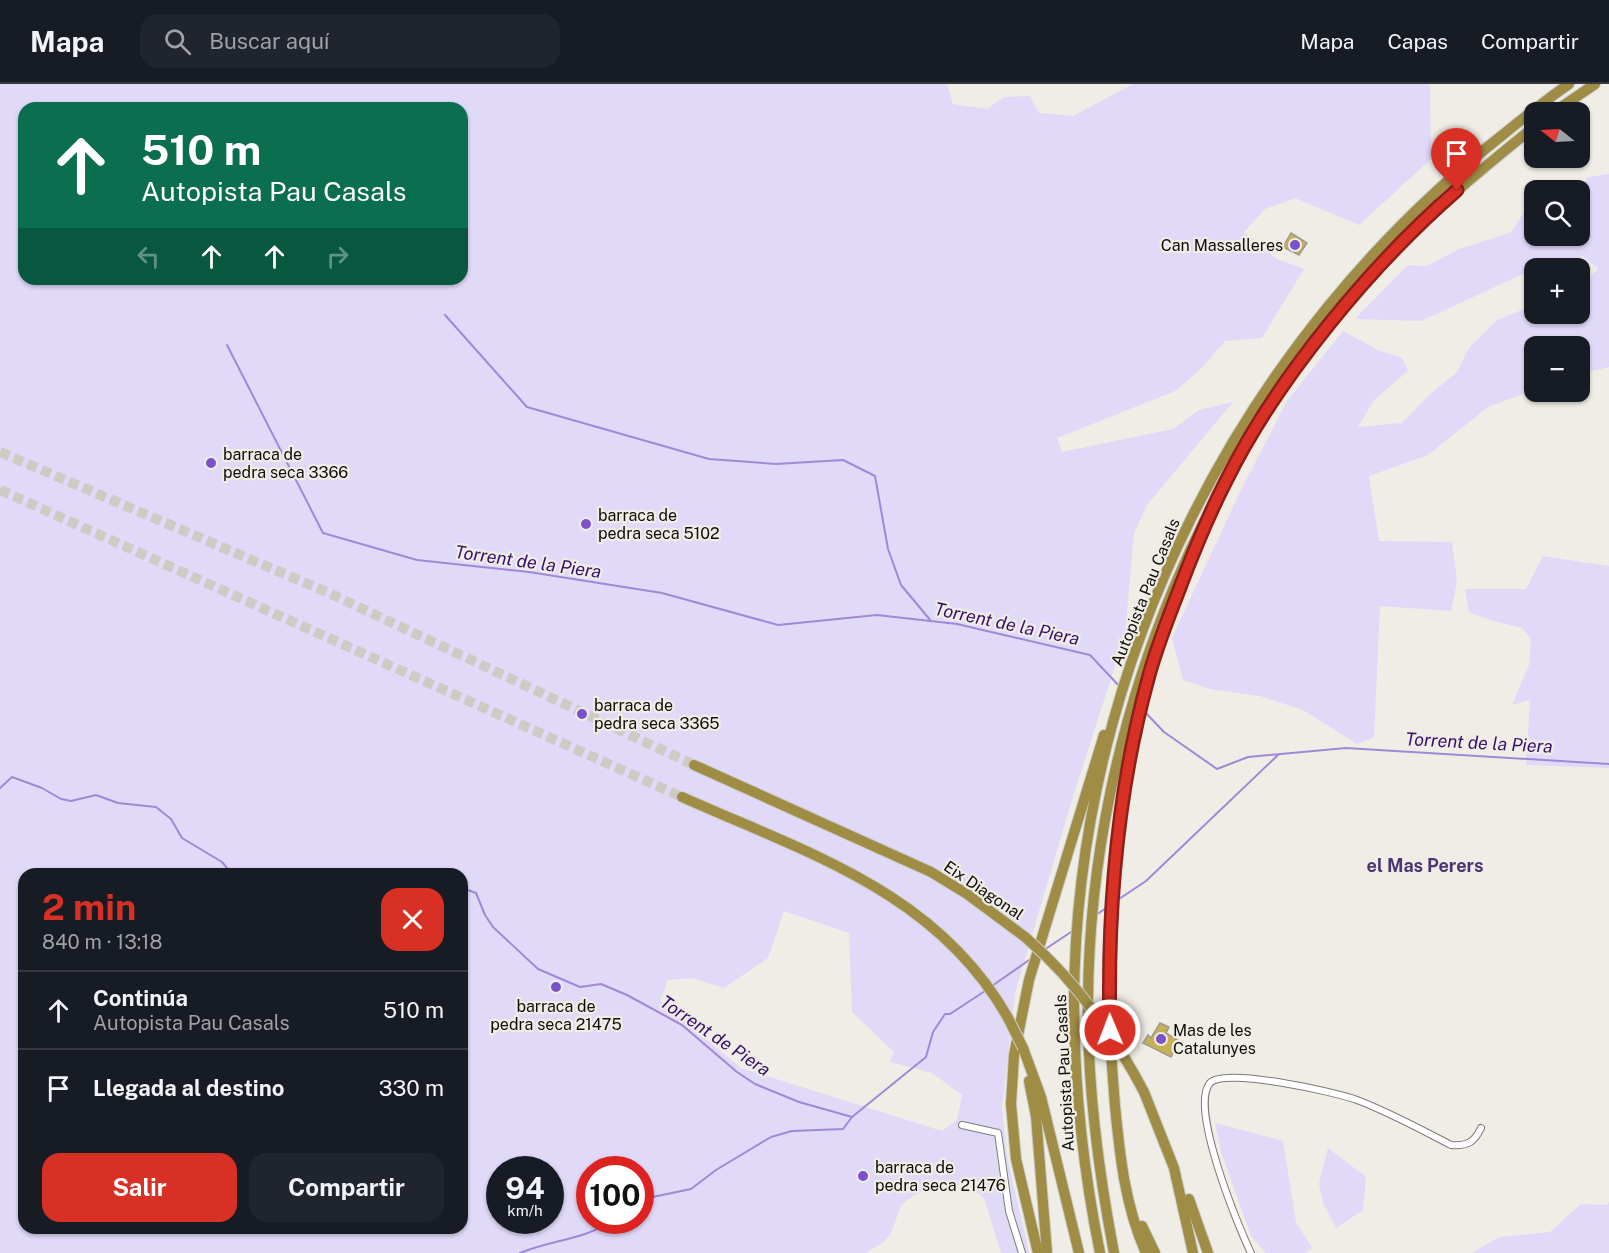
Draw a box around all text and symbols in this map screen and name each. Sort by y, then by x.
search box [140,14,560,68]
text: Mapa [30,25,104,58]
icon: search [161,25,194,58]
text: Buscar aquí [209,28,329,54]
text: Mapa [1300,29,1354,54]
text: Capas [1387,29,1448,54]
text: Compartir [1481,29,1579,54]
north arrow [1524,102,1590,168]
map controls [1524,102,1590,402]
text: 510 m [141,125,261,174]
icon: ahead [42,126,120,204]
pin [1431,128,1482,190]
icon: arrive [1440,137,1473,170]
text: Autopista Pau Casals [141,175,406,207]
button: search [1524,180,1590,246]
place label: Can Massalleres [1161,236,1283,255]
marker: Can Massalleres [1288,238,1302,252]
icon: left [132,240,165,273]
icon: ahead [195,240,228,273]
icon: ahead [258,240,291,273]
icon: right [321,240,354,273]
button: + [1524,258,1590,324]
button: − [1524,336,1590,402]
place label: barraca de pedra seca 3366 [223,445,348,482]
marker: barraca de pedra seca 3366 [204,456,218,470]
place label: barraca de pedra seca 5102 [598,506,720,543]
street label: Autopista Pau Casals [1107,516,1184,669]
marker: barraca de pedra seca 5102 [579,517,593,531]
water label: Torrent de la Piera [454,541,603,582]
water label: Torrent de la Piera [933,598,1081,649]
place label: barraca de pedra seca 3365 [594,696,720,733]
marker: barraca de pedra seca 3365 [575,707,589,721]
water label: Torrent de la Piera [1405,728,1553,757]
district label: el Mas Perers [1367,855,1483,876]
street label: Eix Diagonal [940,857,1027,924]
text: 2 min [42,886,136,928]
button: close [381,888,444,951]
text: 840 m · 13:18 [42,930,162,954]
marker: barraca de pedra seca 21475 [549,980,563,994]
text: Continúa [93,985,188,1011]
water label: Torrent de Piera [656,991,774,1080]
icon: ahead [42,994,75,1027]
street label: Autopista Pau Casals [1051,994,1078,1152]
text: 510 m [383,997,444,1023]
place label: barraca de pedra seca 21475 [490,997,622,1034]
position arrow [1078,998,1142,1062]
text: Autopista Pau Casals [93,1011,290,1035]
place label: Mas de les Catalunyes [1173,1021,1256,1058]
marker: Mas de les Catalunyes [1154,1032,1168,1046]
icon: arrive [42,1072,75,1105]
text: Llegada al destino [93,1075,284,1101]
text: 330 m [379,1075,444,1101]
button: Salir [42,1153,237,1222]
button: Compartir [249,1153,444,1222]
speed limit sign: 100 [576,1156,654,1234]
place label: barraca de pedra seca 21476 [875,1158,1006,1195]
marker: barraca de pedra seca 21476 [856,1169,870,1183]
text: 94 [505,1170,545,1206]
text: km/h [507,1202,543,1219]

